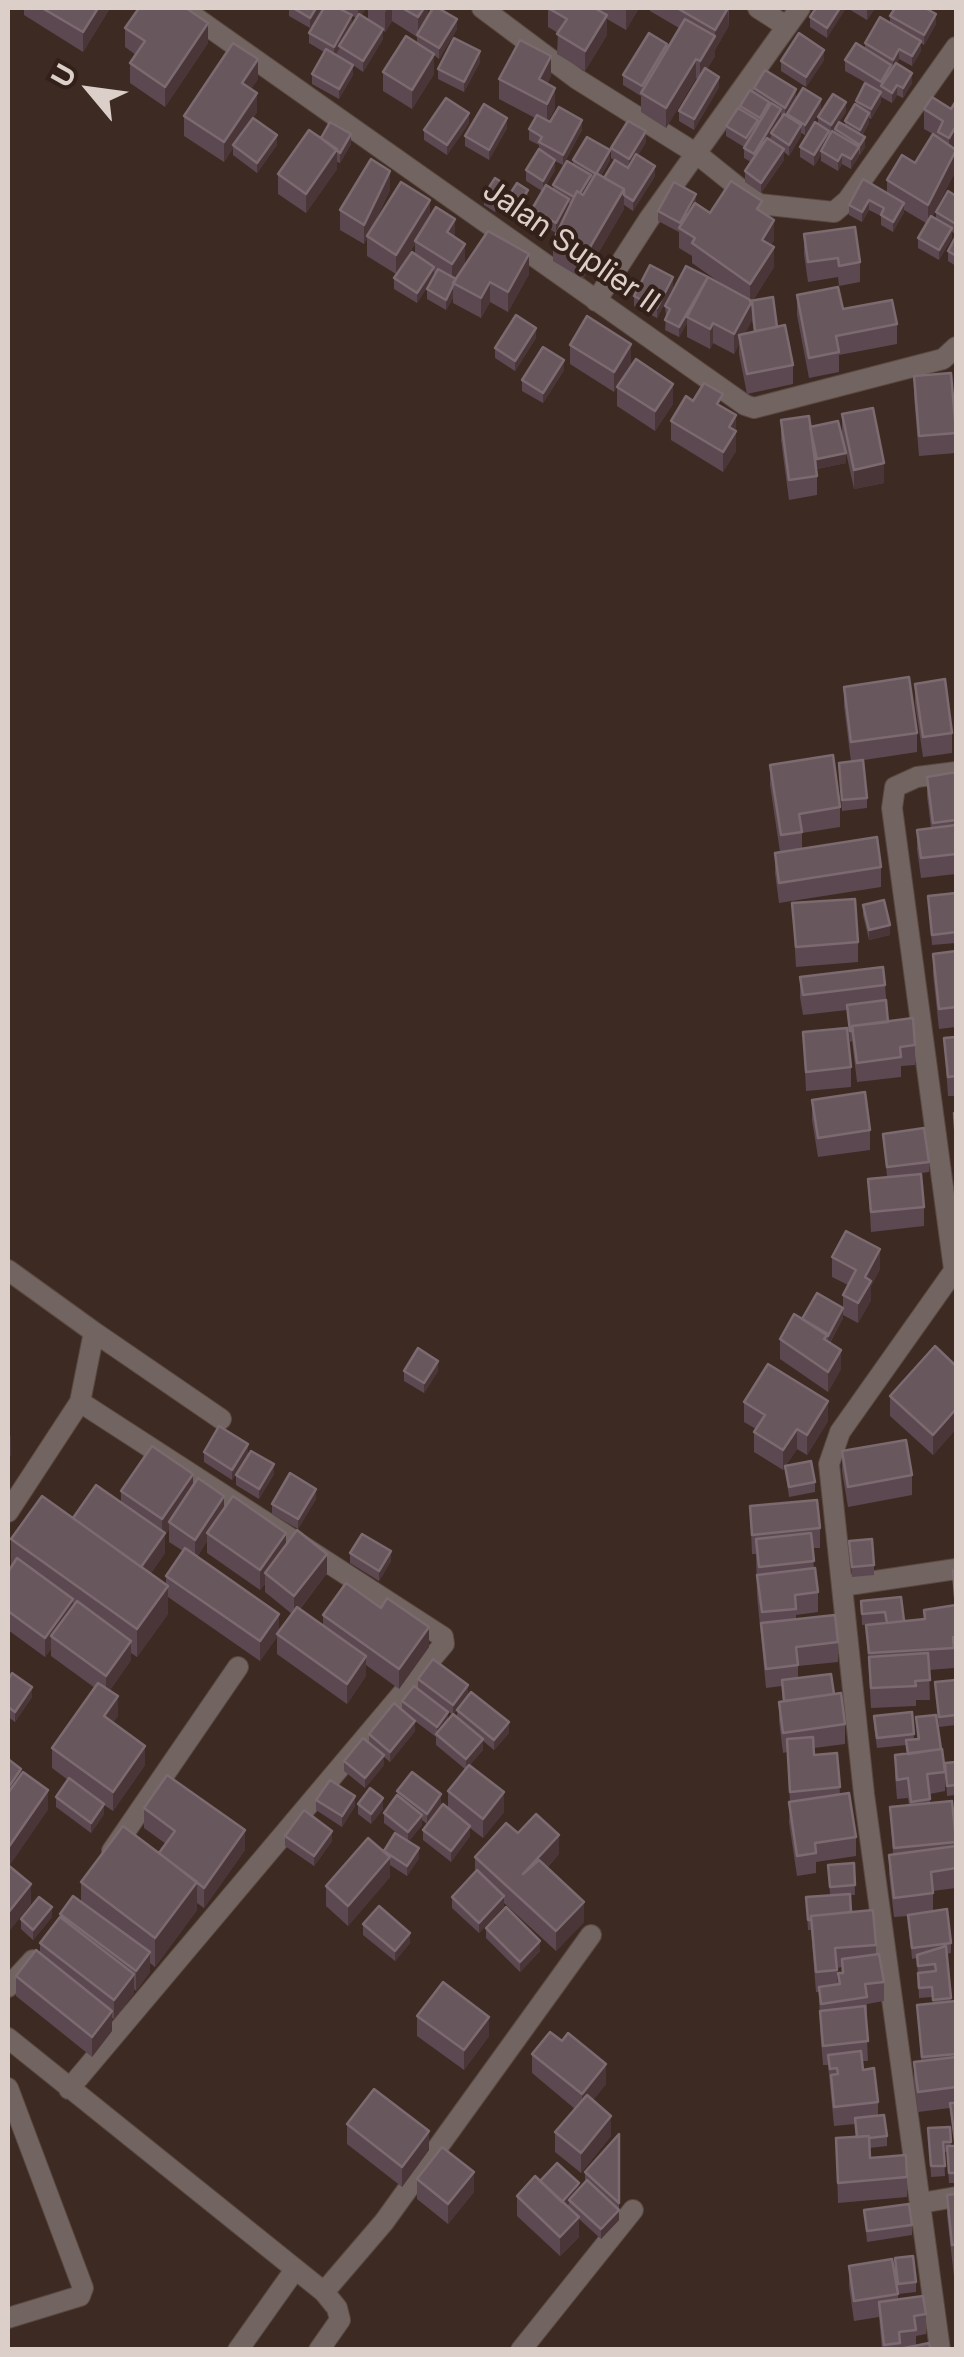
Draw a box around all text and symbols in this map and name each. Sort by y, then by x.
north arrow [40,40,140,140]
text: U [44,58,84,93]
street label: Jalan Suplier II [476,173,666,321]

